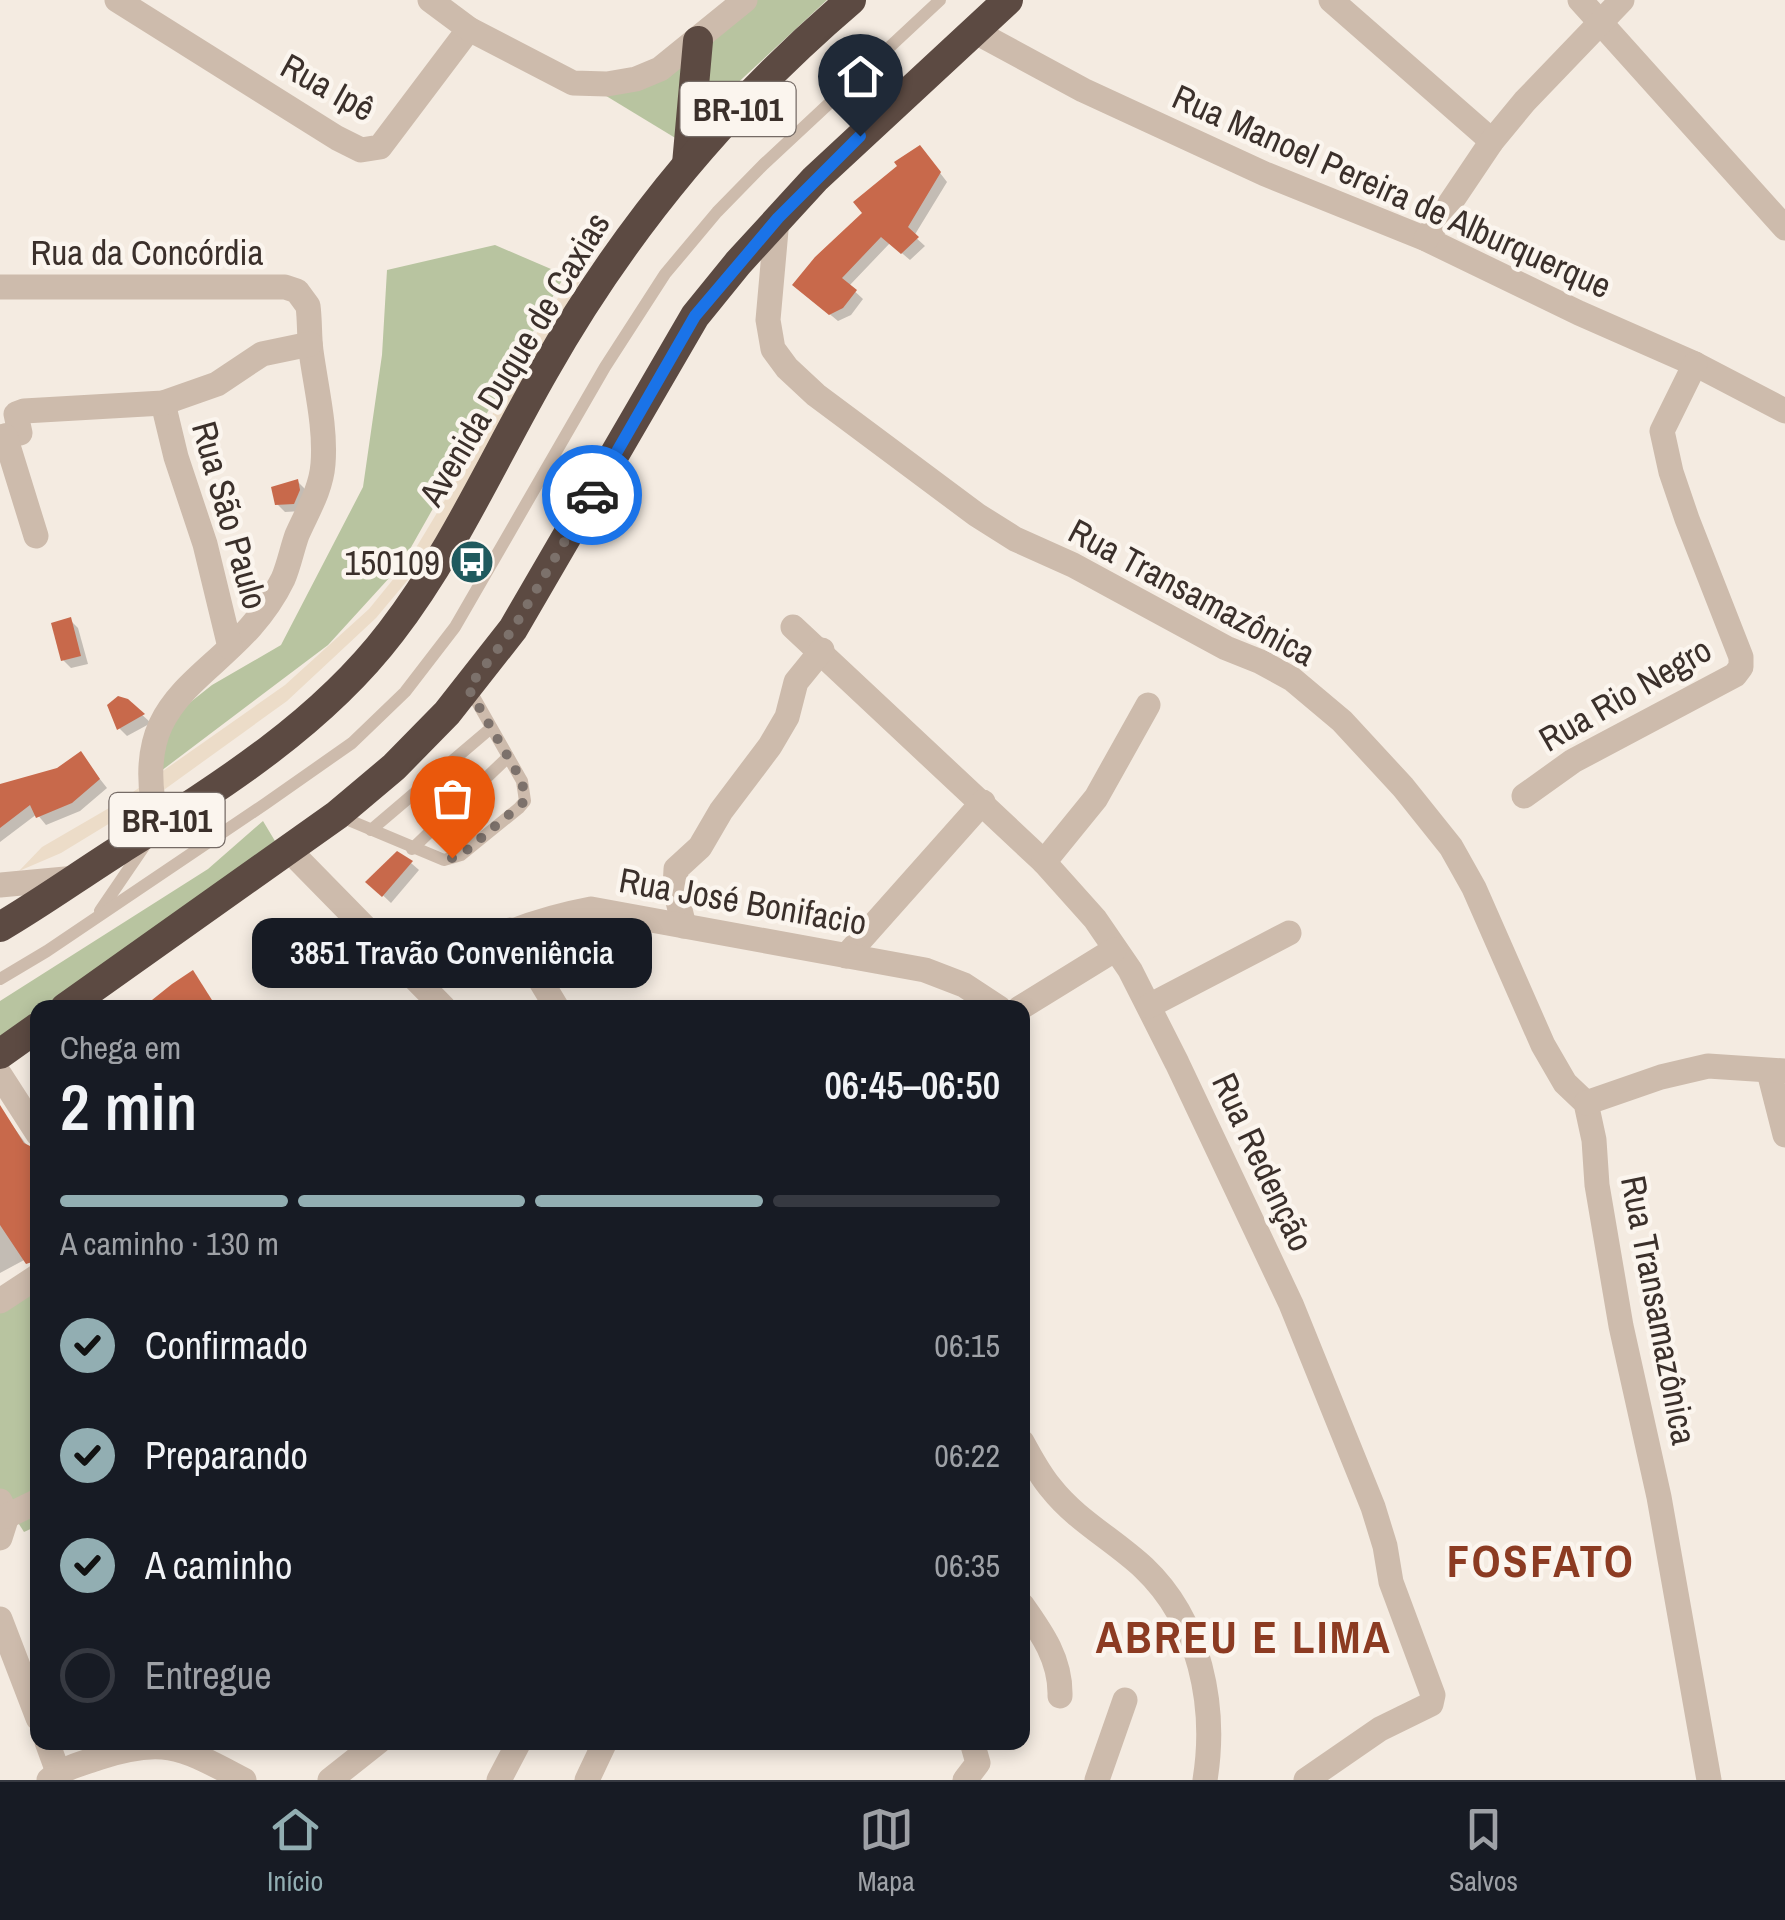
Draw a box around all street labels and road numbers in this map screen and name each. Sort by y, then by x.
street label: Rua Ipê [273,42,383,132]
street label: Rua Manoel Pereira de Alburquerque [1165,73,1619,309]
road number: BR-101 [680,82,796,136]
street label: Avenida Duque de Caxias [407,204,620,515]
street label: Rua da Concórdia [31,229,263,276]
street label: Rua São Paulo [181,416,279,614]
street label: Rua Transamazônica [1061,507,1324,677]
street label: Rua Rio Negro [1530,626,1720,762]
road number: BR-101 [110,793,224,847]
street label: Rua José Bonifacio [616,856,870,946]
street label: Rua Redenção [1201,1065,1325,1259]
street label: Rua Transamazônica [1610,1172,1708,1448]

